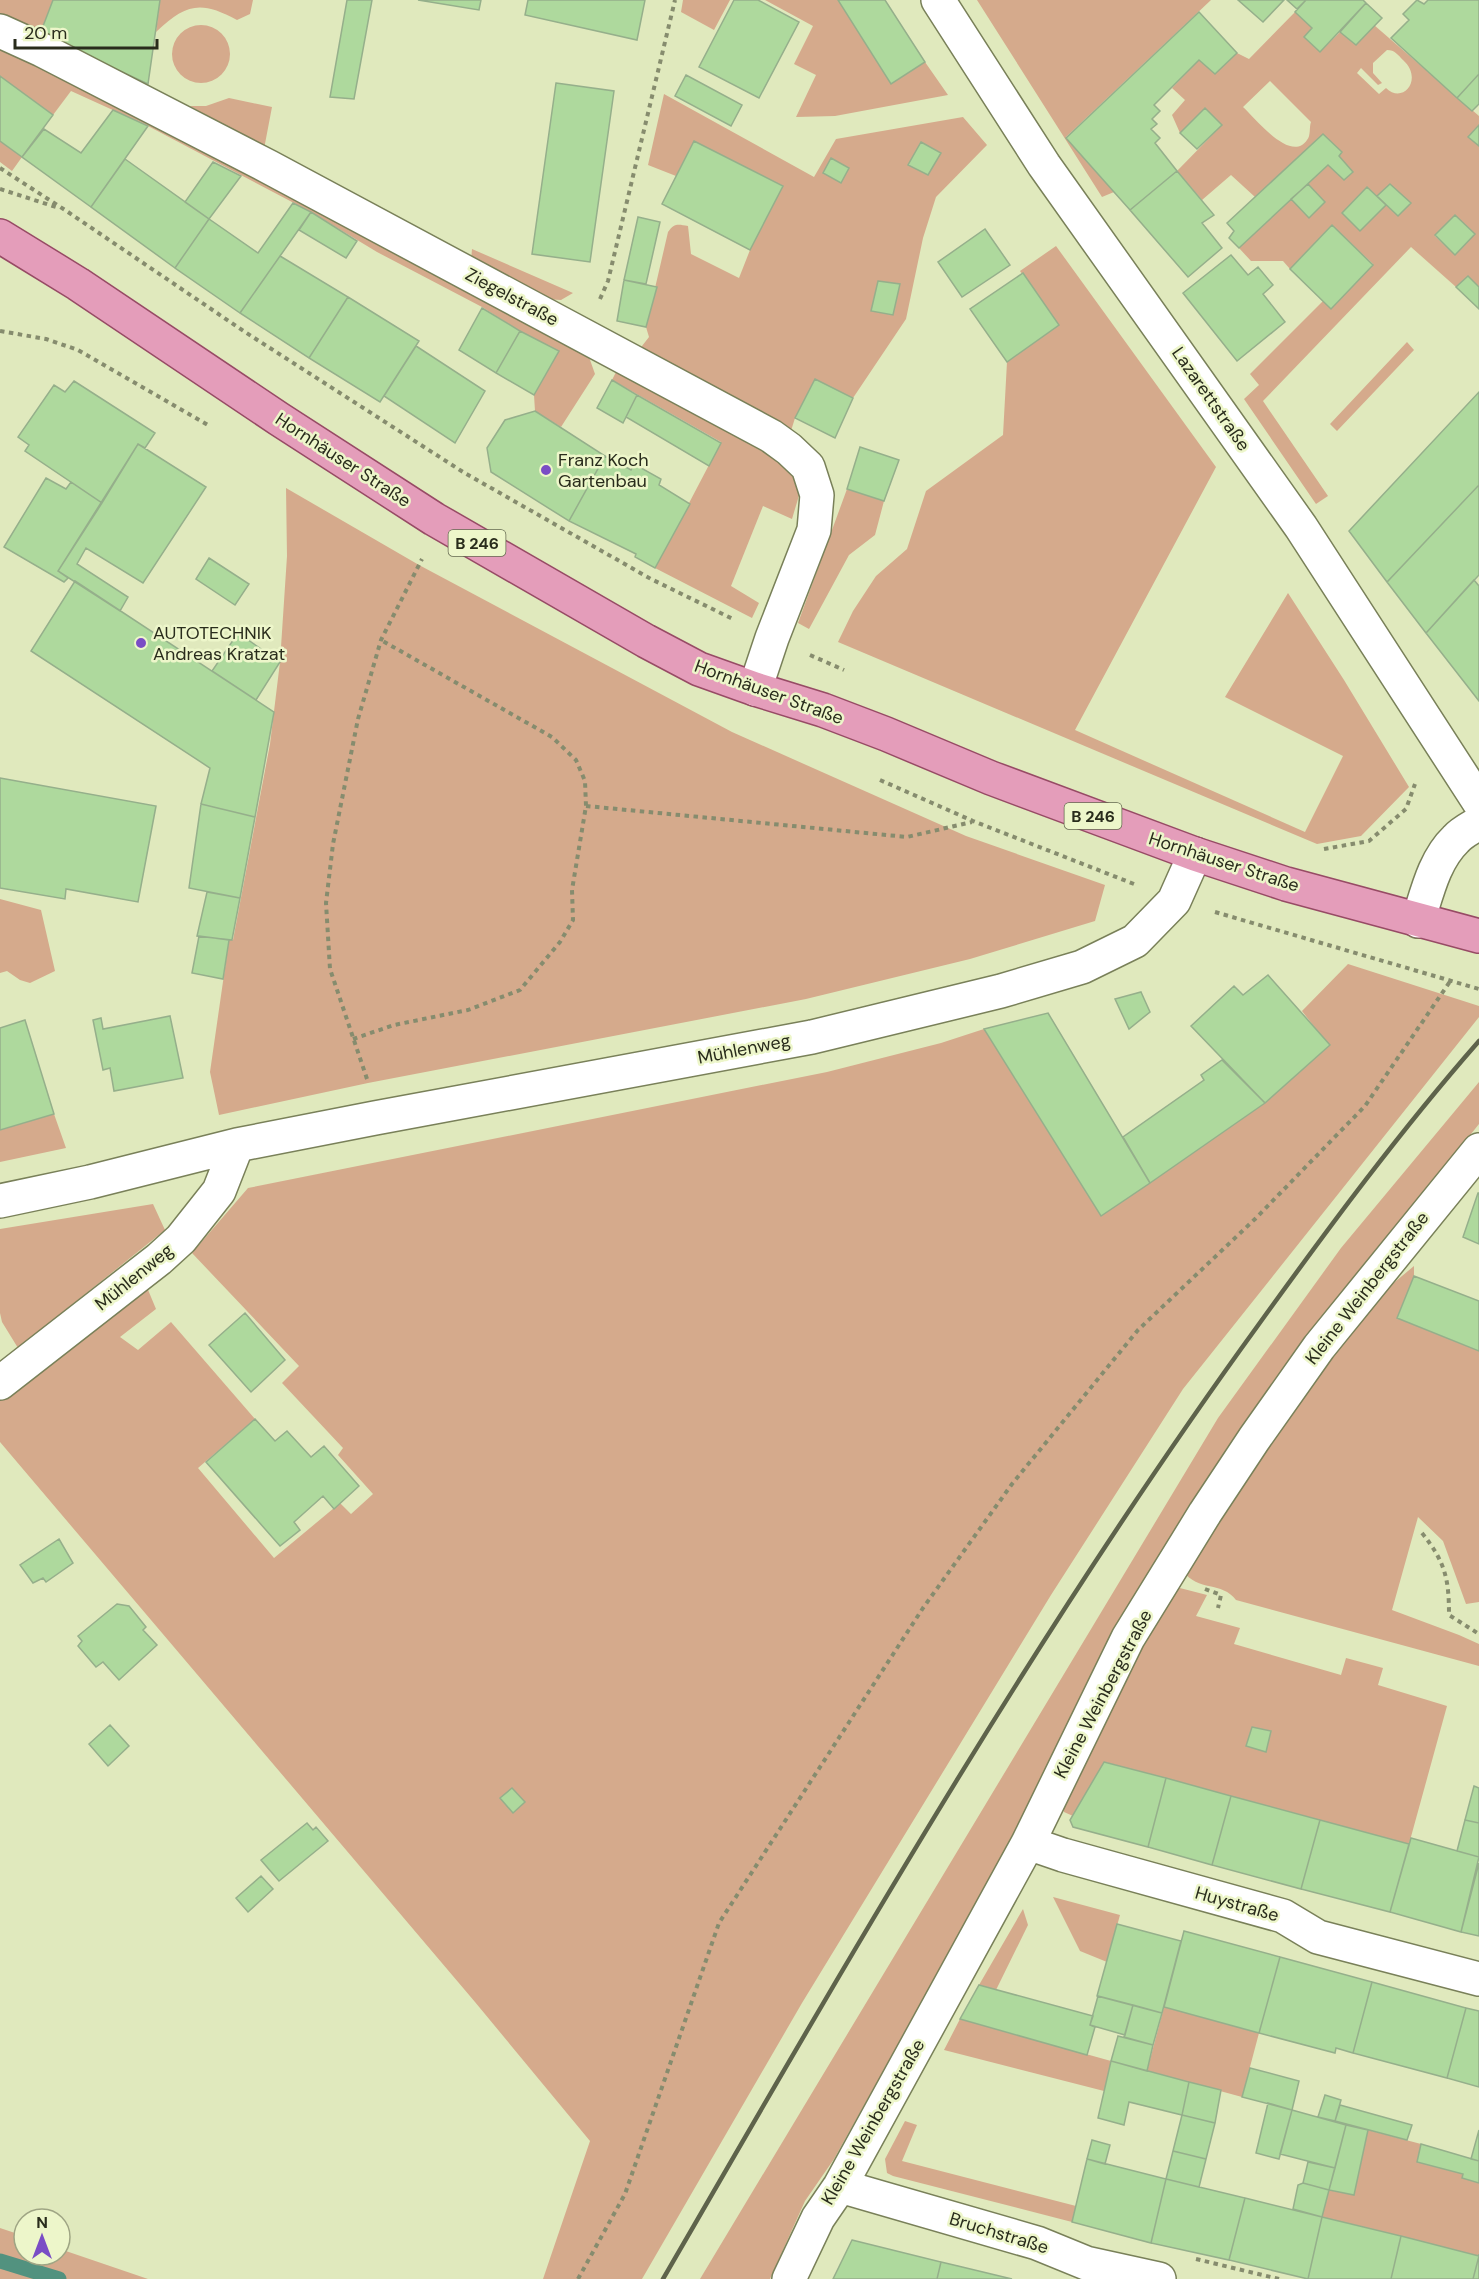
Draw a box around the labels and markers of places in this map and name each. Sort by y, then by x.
place label: Franz Koch Gartenbau [558,448,649,493]
marker: Franz Koch Gartenbau [539,463,553,477]
place label: AUTOTECHNIK Andreas Kratzat [153,621,285,666]
marker: AUTOTECHNIK Andreas Kratzat [134,636,148,650]

